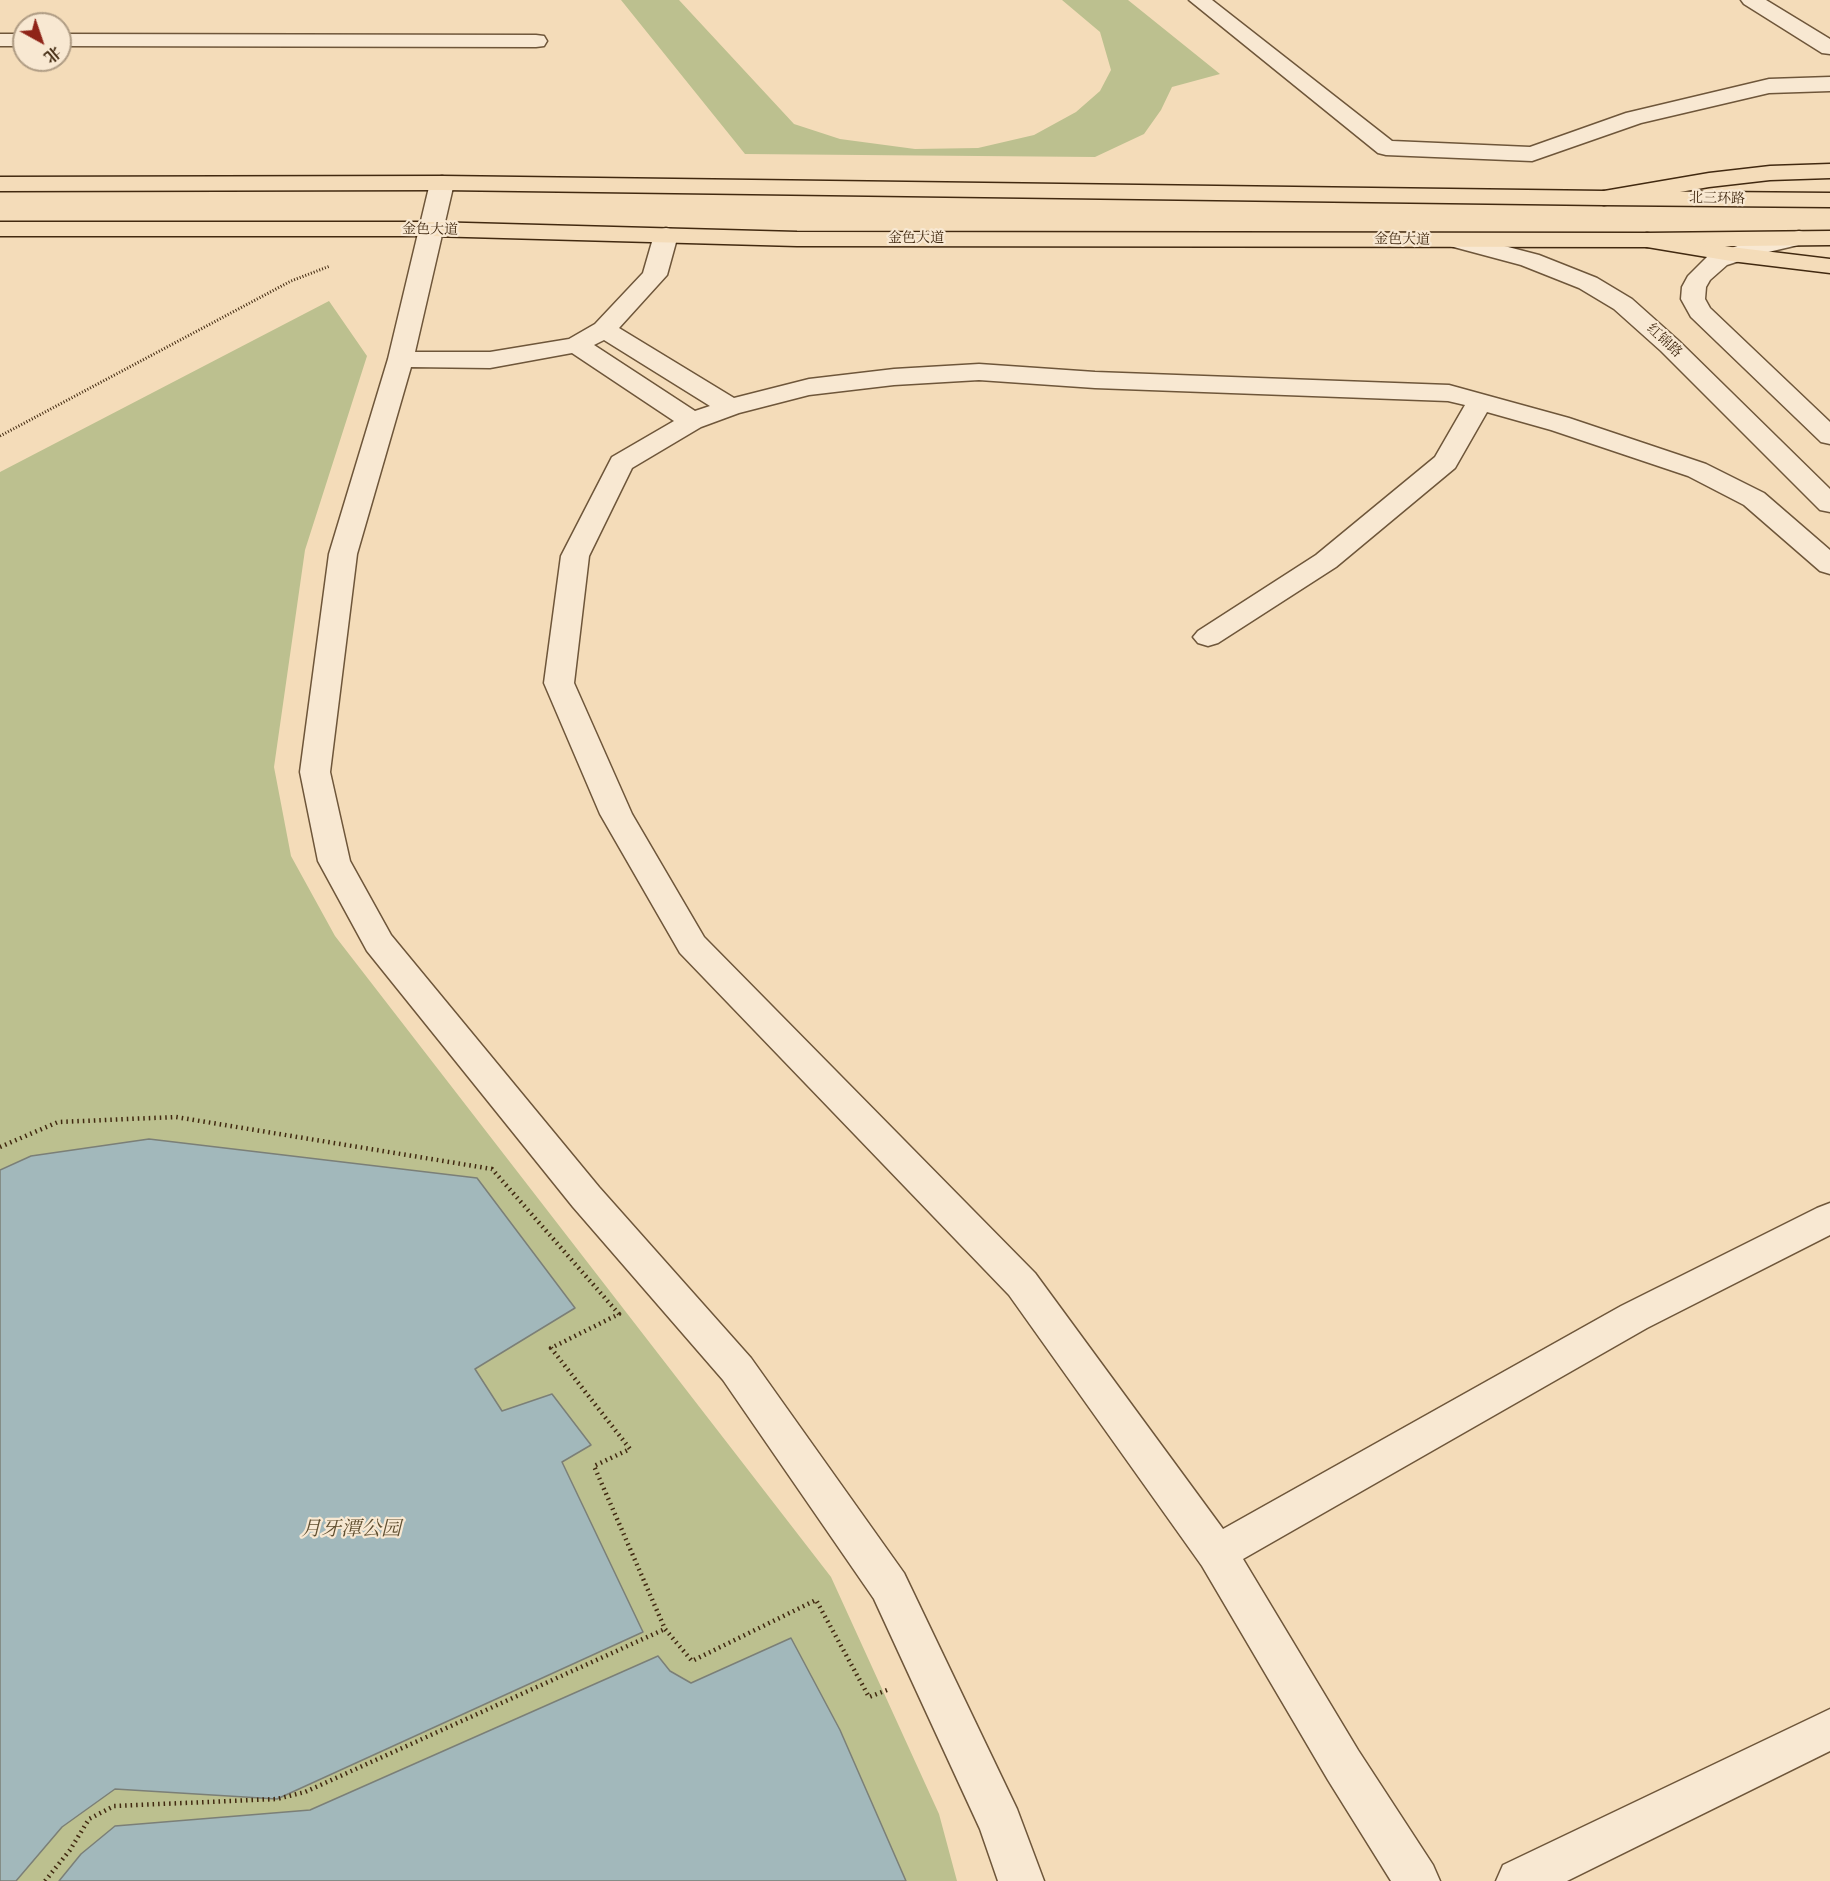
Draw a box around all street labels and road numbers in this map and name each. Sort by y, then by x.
street label: 北三环路 [1689,190,1745,208]
street label: 金色大道 [402,221,458,239]
street label: 金色大道 [888,231,944,247]
street label: 金色大道 [1374,231,1430,249]
street label: 红锦路 [1643,321,1685,361]

